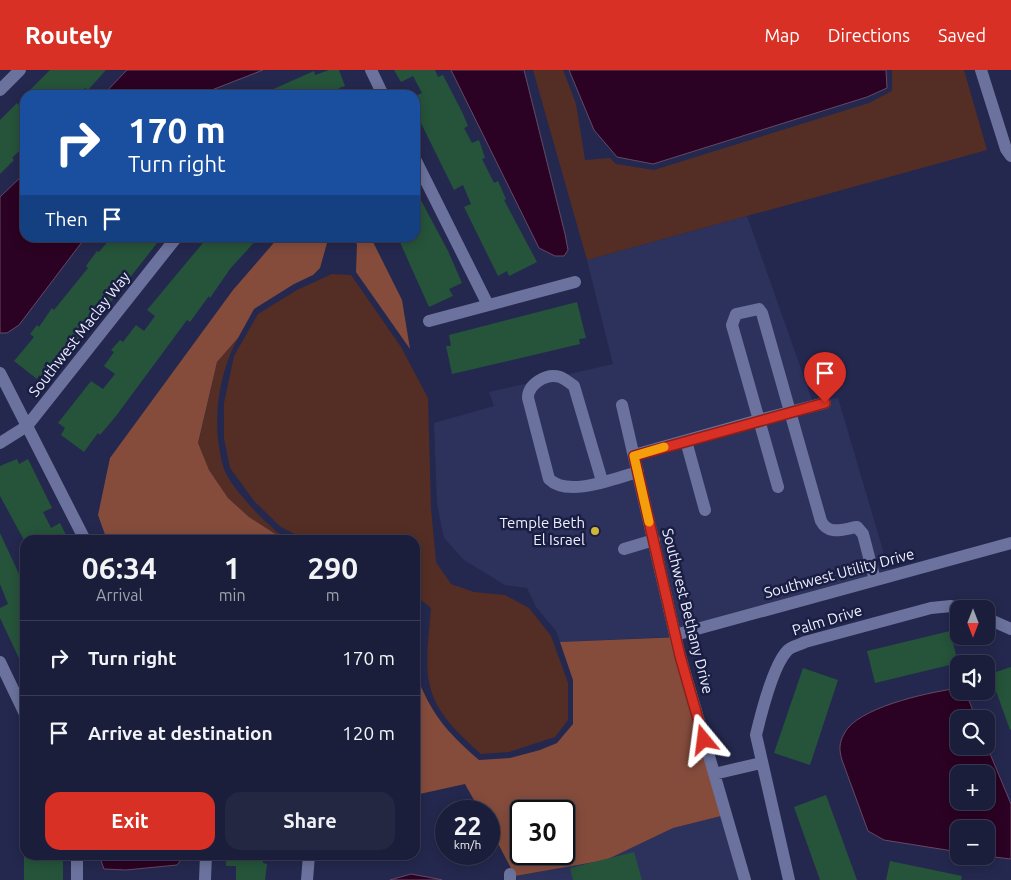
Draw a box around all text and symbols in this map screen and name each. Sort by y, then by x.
text: Routely [25,22,112,49]
text: Map [764,25,800,45]
text: Directions [828,25,910,45]
text: Saved [938,25,986,45]
icon: right [45,110,110,175]
text: 170 m [128,110,226,150]
text: Turn right [128,151,226,176]
icon: arrive [98,205,126,233]
text: Then [45,208,88,230]
street label: Southwest Maclay Way [25,268,133,400]
pin [804,352,846,403]
icon: arrive [811,359,839,387]
place label: Temple Beth El Israel [499,514,585,548]
marker: Temple Beth El Israel [589,525,601,537]
street label: Southwest Bethany Drive [659,526,717,696]
street label: Southwest Utility Drive [762,545,916,601]
text: 06:34 [82,551,157,585]
text: 1 [224,551,241,585]
text: 290 [307,551,358,585]
text: Arrival [96,586,143,604]
text: min [219,586,246,604]
text: m [326,586,340,604]
north arrow [950,600,995,645]
map controls [950,600,995,865]
street label: Palm Drive [790,601,864,639]
icon: right [45,644,73,672]
text: Turn right [88,647,176,669]
text: 170 m [342,647,395,669]
button: sound [950,655,995,700]
button: search [950,710,995,755]
position arrow [677,713,729,765]
icon: arrive [45,719,73,747]
text: Arrive at destination [88,722,273,744]
text: 120 m [342,722,395,744]
button: + [950,765,995,810]
button: Exit [45,792,215,850]
button: Share [225,792,395,850]
speed limit sign: 30 [510,800,575,865]
text: 22 [453,812,482,840]
button: − [950,820,995,865]
text: km/h [454,838,481,851]

